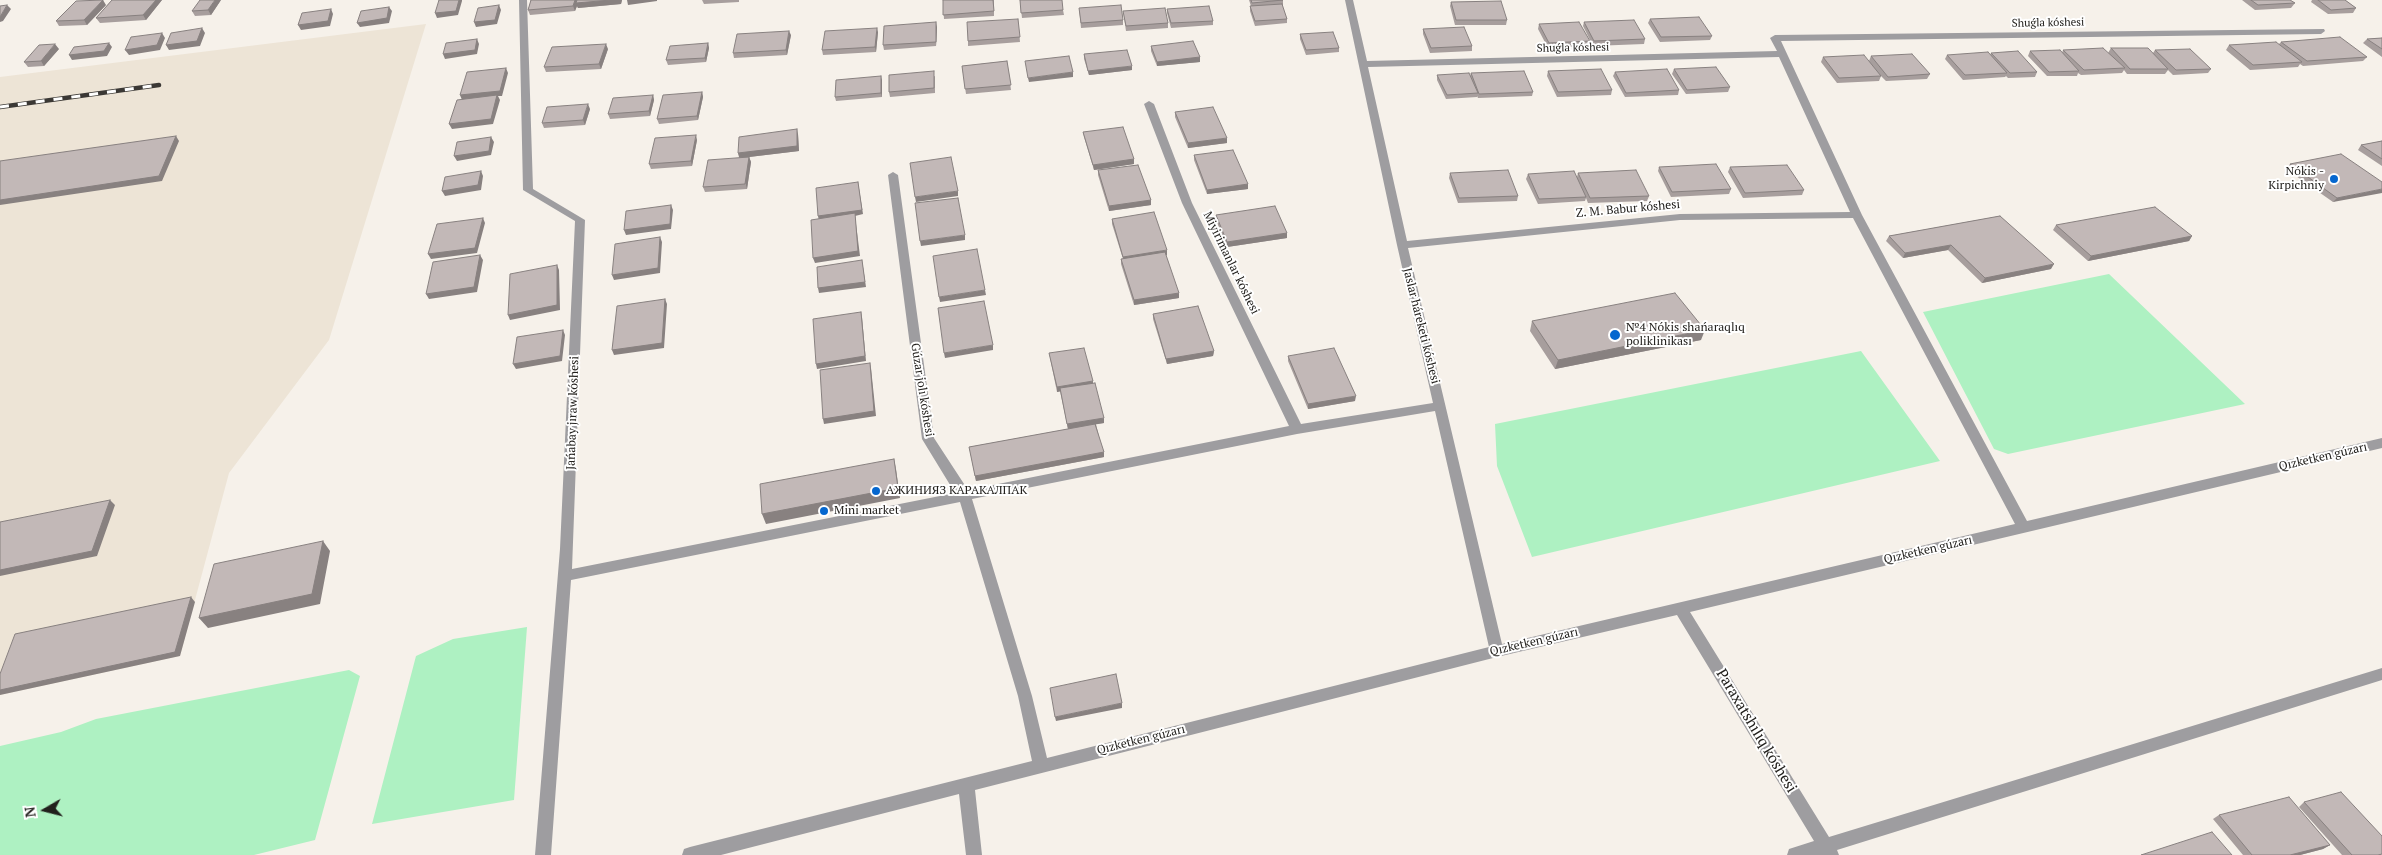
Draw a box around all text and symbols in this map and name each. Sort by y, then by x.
street label: Shuǵla kóshesi [2012,16,2084,30]
street label: Shuǵla kóshesi [1537,41,1609,55]
place label: Nókis - Kirpichniy [2268,165,2324,193]
marker: Nókis - Kirpichniy [2328,173,2340,185]
street label: Z. M. Babur kóshesi [1575,197,1681,221]
street label: Miyirimanlar kóshesi [1200,209,1262,317]
street label: Jaslar háreketi kóshesi [1400,266,1442,386]
place label: №4 Nókis shańaraqlıq poliklinikası [1626,321,1745,349]
marker: №4 Nókis shańaraqlıq poliklinikası [1608,328,1622,342]
street label: Gúzar jolı kóshesi [907,342,937,438]
street label: Jańabay jıraw kóshesi [564,356,582,470]
street label: Qızketken gúzarı [2277,440,2369,474]
place label: АЖИНИЯЗ КАРАКАЛПАК [886,484,1027,498]
marker: АЖИНИЯЗ КАРАКАЛПАК [870,485,882,497]
place label: Mini market [834,504,899,518]
marker: Mini market [818,505,830,517]
street label: Qızketken gúzarı [1882,533,1974,567]
street label: Qızketken gúzarı [1488,625,1580,659]
street label: Paraxatshılıq kóshesi [1712,666,1800,796]
street label: Qızketken gúzarı [1095,722,1187,758]
north arrow [20,785,70,835]
text: N [20,806,40,819]

